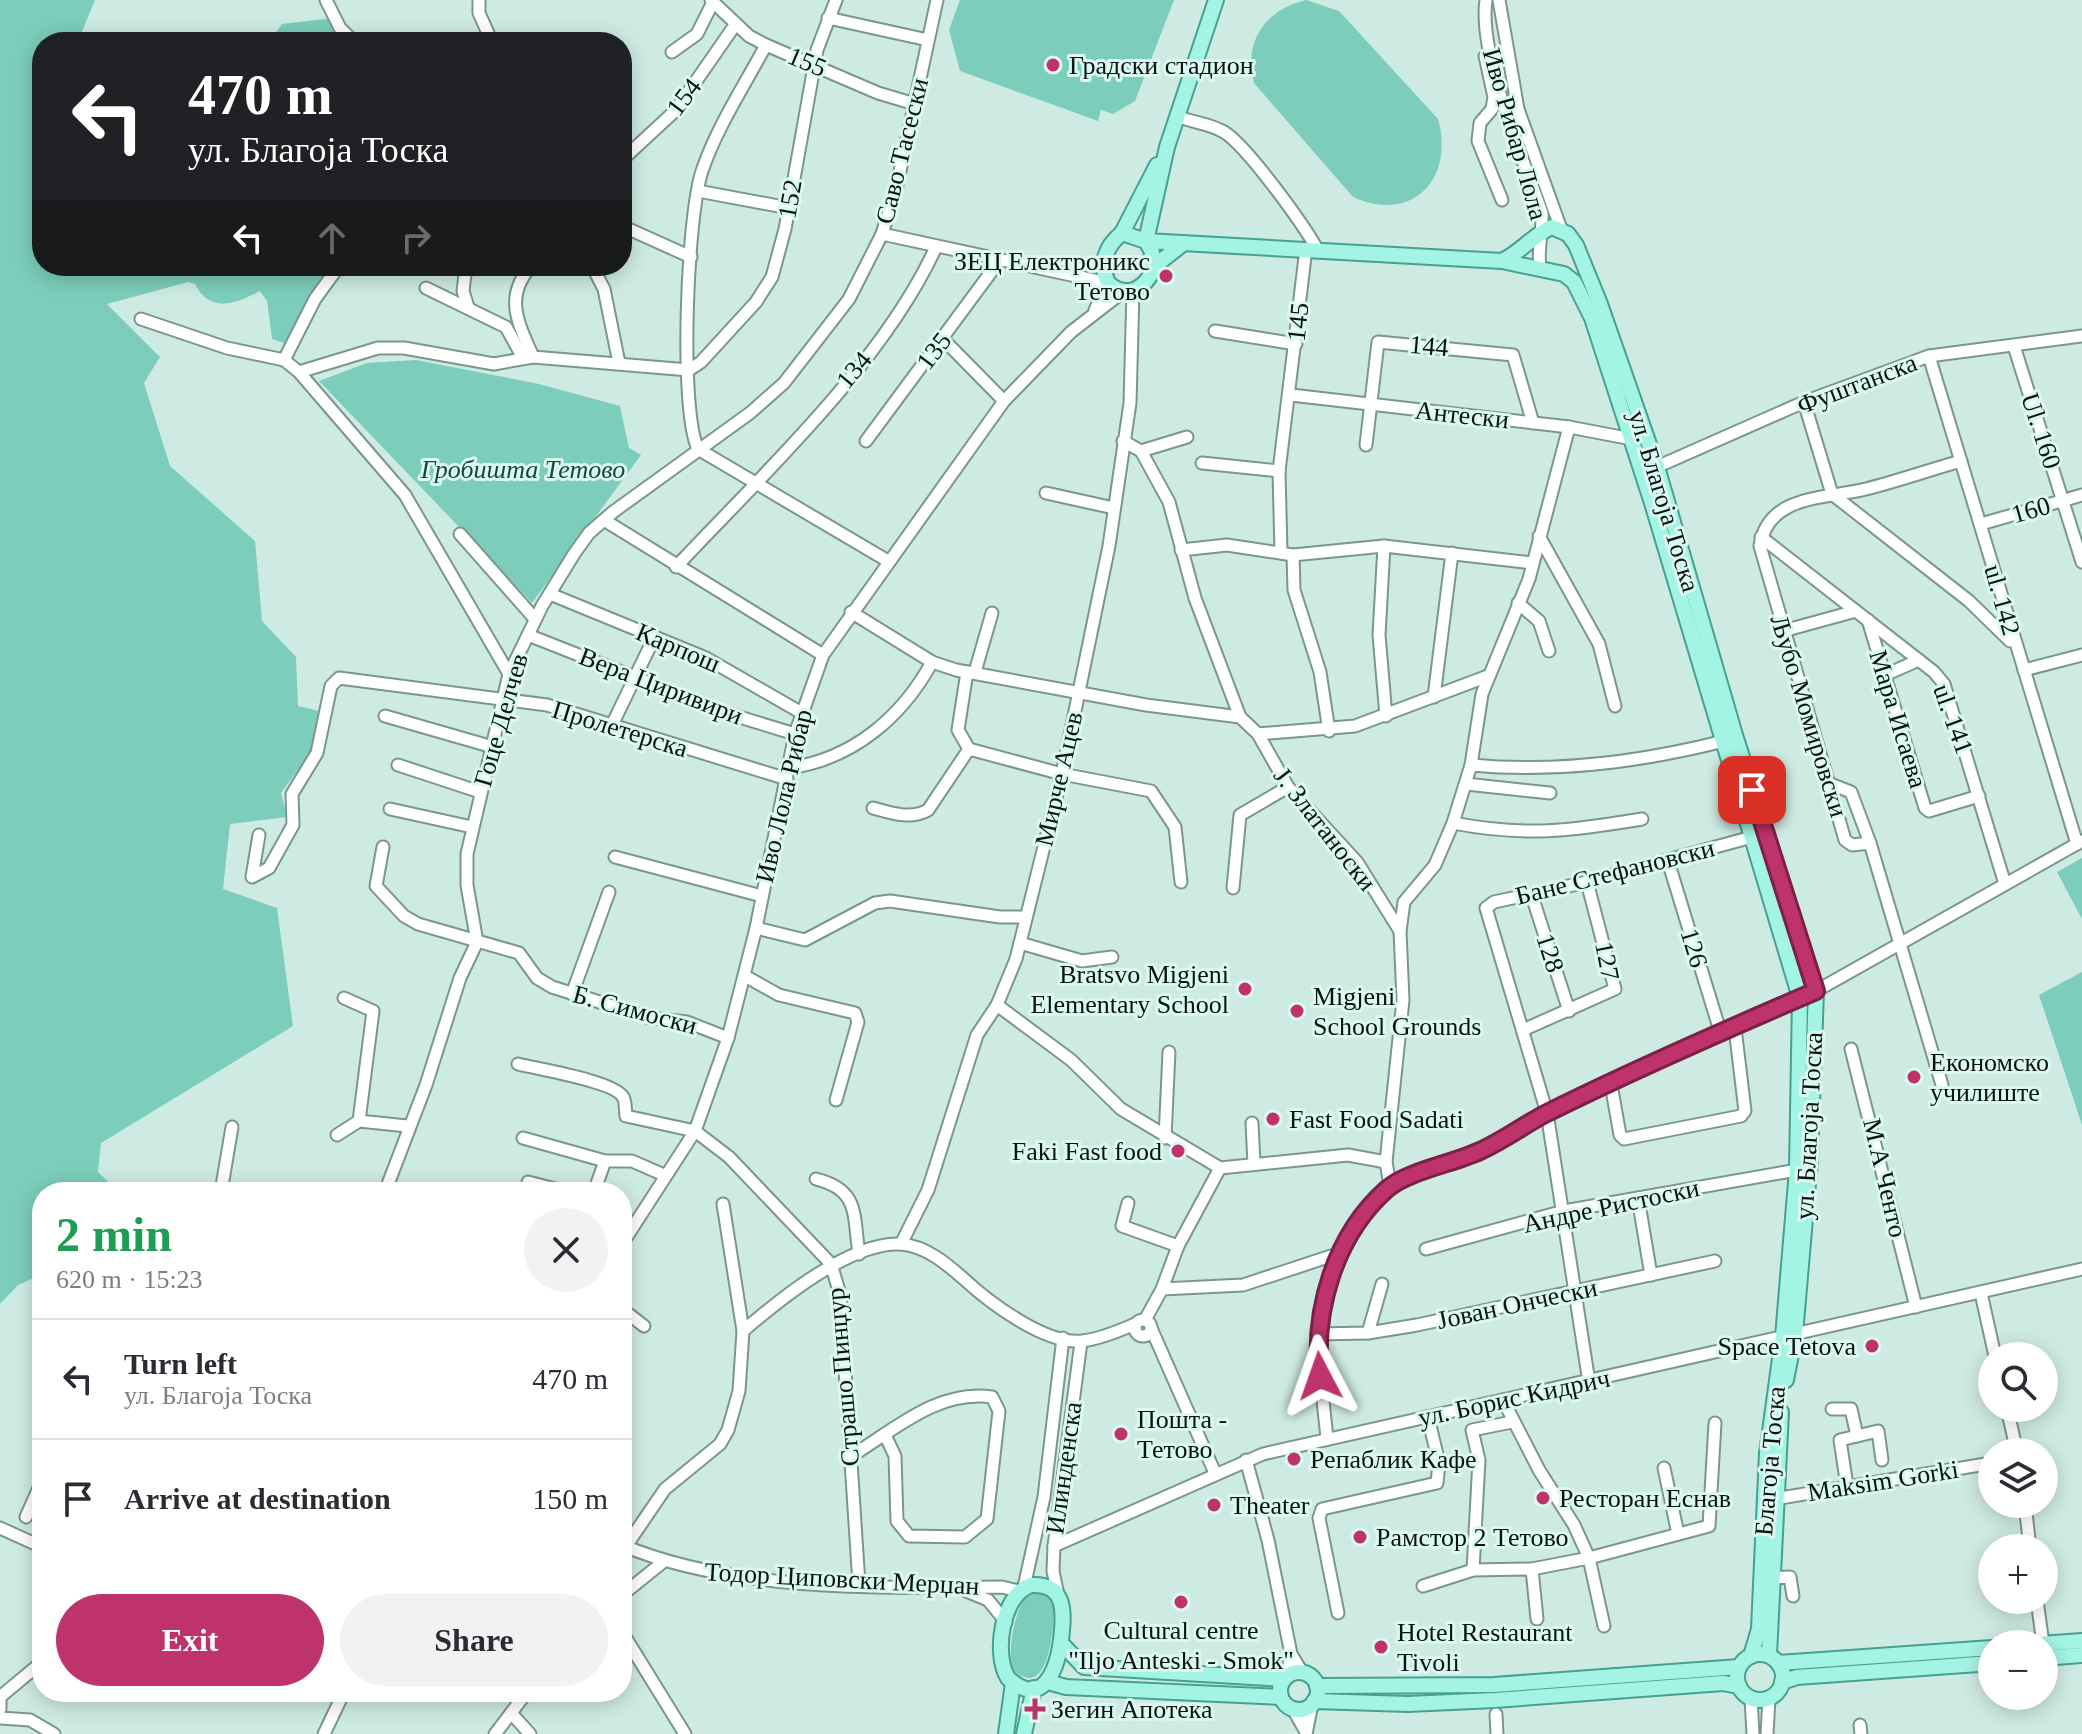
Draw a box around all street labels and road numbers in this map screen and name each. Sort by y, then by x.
street label: 155 [783,41,831,83]
street label: Иво Рибар Лола [1477,45,1553,224]
street label: 154 [661,73,707,121]
street label: Саво Тасески [870,75,934,227]
street label: 152 [772,177,808,221]
street label: 145 [1282,301,1314,343]
street label: 135 [911,327,957,375]
street label: 144 [1408,330,1450,362]
street label: 134 [830,346,878,394]
street label: Фуштанска [1793,348,1921,420]
street label: Ul. 160 [2015,389,2067,473]
street label: Антески [1414,396,1511,434]
street label: ул. Благоја Тоска [1623,407,1705,596]
street label: 160 [2008,491,2054,529]
street label: ul. 142 [1978,561,2026,639]
street label: Љубо Момировски [1764,612,1854,821]
street label: Карпош [632,617,724,679]
street label: Вера Циривири [575,642,747,730]
street label: Мара Исаева [1863,646,1933,792]
street label: Гоце Делчев [468,650,534,790]
street label: ul. 141 [1927,680,1979,758]
street label: Пролетерска [549,695,692,763]
street label: Иво Лола Рибар [750,706,818,886]
street label: Мирче Ацев [1029,709,1089,849]
street label: Ј. Златаноски [1268,762,1382,897]
street label: Бане Стефановски [1512,833,1718,911]
street label: 126 [1674,925,1714,971]
street label: 128 [1530,930,1570,976]
street label: 127 [1589,939,1625,983]
street label: Б. Симоски [570,980,700,1041]
street label: ул. Благоја Тоска [1790,1031,1828,1221]
street label: М.А Ченто [1857,1116,1913,1240]
street label: Андре Ристоски [1520,1173,1702,1239]
street label: Јован Ончески [1434,1273,1600,1335]
street label: Страшо Пинџур [821,1286,865,1468]
street label: ул. Борис Кидрич [1416,1364,1612,1432]
street label: Благоја Тоска [1749,1384,1791,1537]
street label: Илинденска [1040,1399,1088,1536]
street label: Maksim Gorki [1805,1455,1961,1507]
street label: Тодор Циповски Мерџан [704,1557,980,1601]

